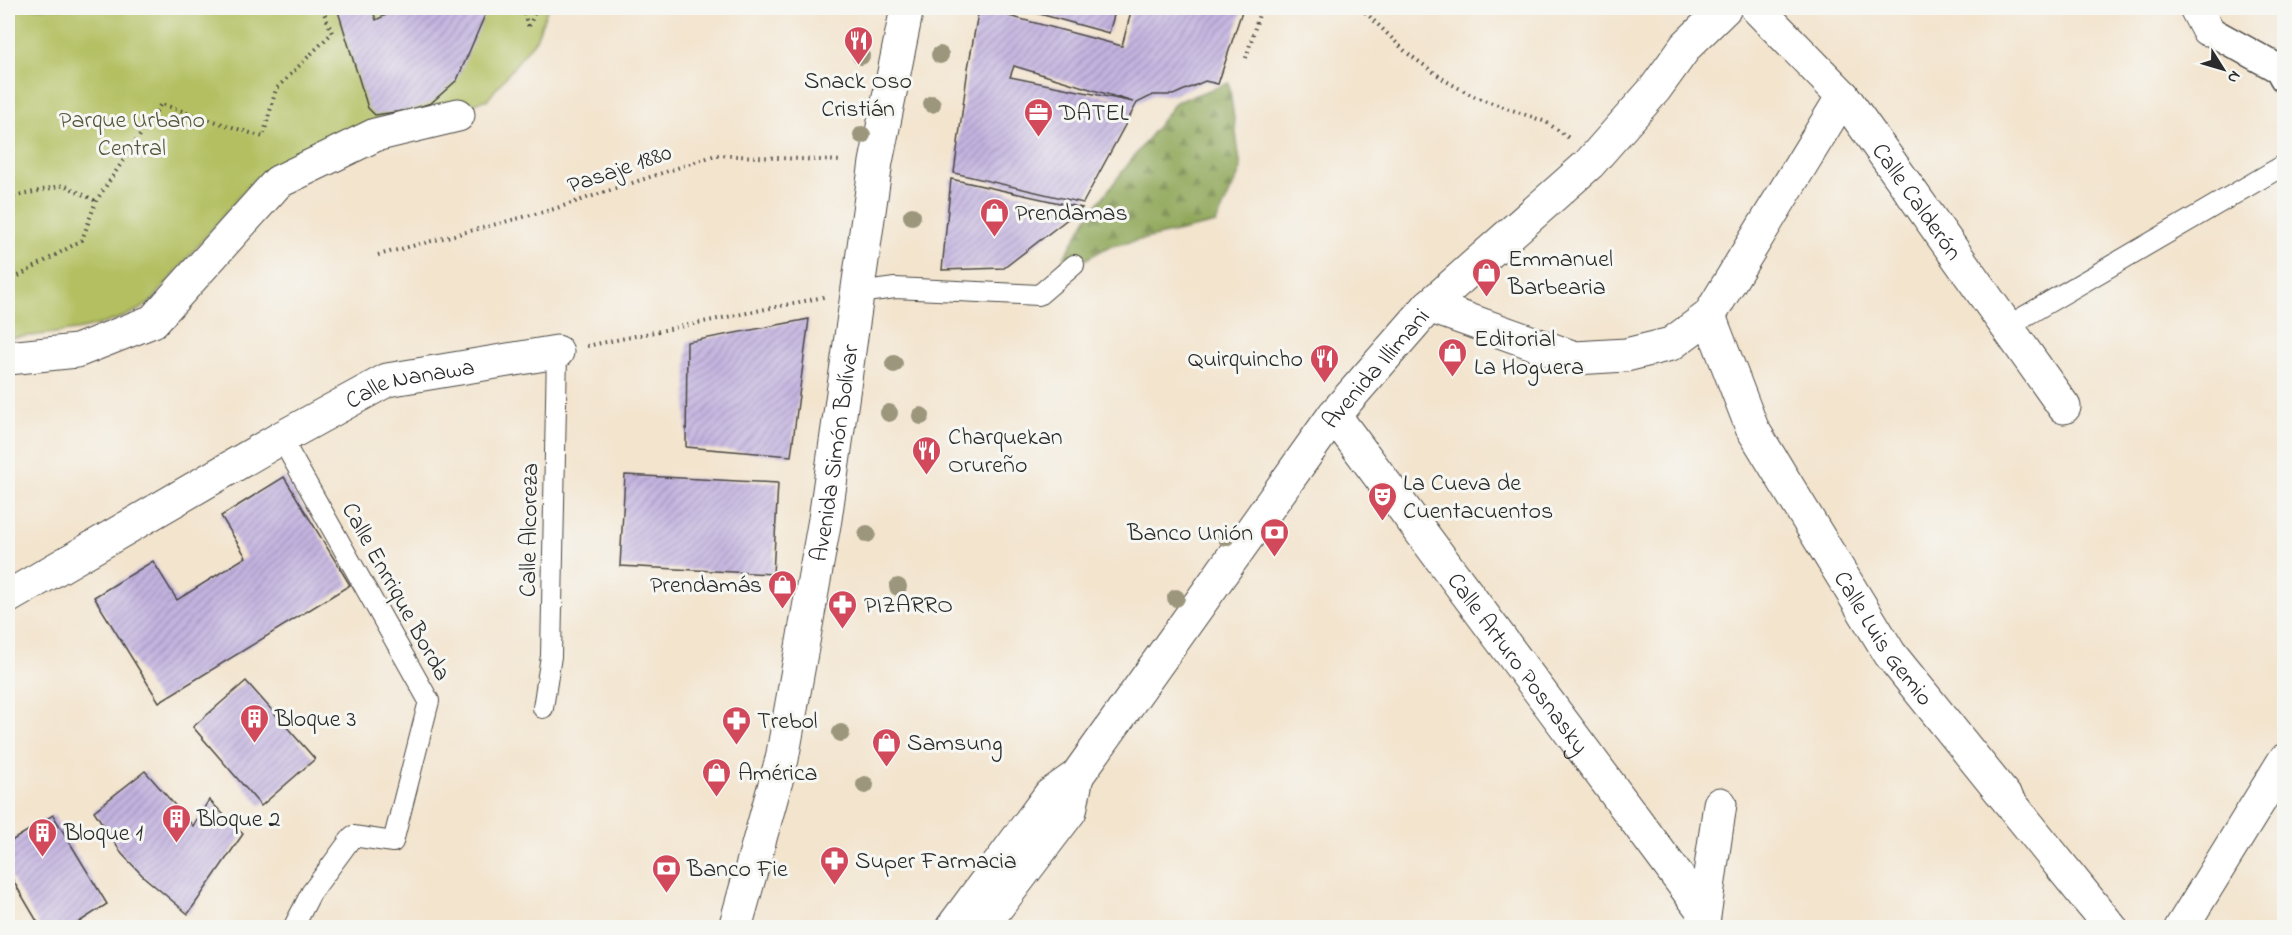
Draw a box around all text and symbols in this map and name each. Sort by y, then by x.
restaurant icon: Snack Oso Cristián [842,24,874,66]
north arrow [2193,39,2253,99]
place label: Snack Oso Cristián [804,65,912,128]
text: N [2220,65,2246,89]
office icon: DATEL [1022,96,1054,138]
place label: DATEL [1058,97,1129,132]
park label: Parque Urbano Central [59,104,205,167]
street label: Pasaje 1880 [563,136,677,205]
street label: Calle Calderón [1862,136,1970,269]
shop icon: Prendamas [978,196,1010,238]
place label: Prendamas [1015,197,1128,232]
place label: Emmanuel Barbearia [1507,243,1613,306]
shop icon: Emmanuel Barbearia [1471,256,1503,298]
street label: Avenida Illimani [1315,301,1440,437]
place label: Editorial La Hoguera [1474,323,1584,386]
shop icon: Editorial La Hoguera [1437,336,1469,378]
street label: Avenida Simón Bolívar [803,342,870,565]
restaurant icon: Quirquincho [1308,342,1340,384]
place label: Quirquincho [1188,343,1303,378]
street label: Calle Nanawa [340,351,477,419]
place label: Charquekan Orureño [948,421,1063,484]
restaurant icon: Charquekan Orureño [911,434,943,476]
street label: Calle Alcoreza [512,463,549,597]
place label: La Cueva de Cuentacuentos [1403,467,1553,530]
theatre icon: La Cueva de Cuentacuentos [1366,480,1398,522]
street label: Calle Enrrique Borda [331,497,458,688]
bank icon: Banco Unión [1258,516,1290,558]
place label: Banco Unión [1126,517,1253,552]
street label: Calle Luis Gemio [1823,565,1941,715]
street label: Calle Arturo Posnasky [1437,566,1596,763]
shop icon: Prendamás [767,568,799,610]
place label: Prendamás [650,569,762,604]
pharmacy icon: PIZARRO [827,588,859,630]
place label: PIZARRO [864,589,953,624]
building icon: Bloque 3 [238,702,270,744]
place label: Bloque 3 [274,703,357,738]
pharmacy icon: Trebol [720,704,752,746]
place label: Trebol [757,705,817,740]
shop icon: Samsung [870,726,902,768]
place label: Samsung [907,727,1003,762]
shop icon: América [701,756,733,798]
place label: América [738,757,818,792]
building icon: Bloque 2 [160,802,192,844]
place label: Bloque 2 [196,803,281,838]
building icon: Bloque 1 [27,816,59,858]
place label: Bloque 1 [63,817,144,852]
pharmacy icon: Super Farmacia [818,844,850,886]
place label: Super Farmacia [855,845,1017,880]
bank icon: Banco Fie [650,852,682,894]
place label: Banco Fie [686,853,788,888]

